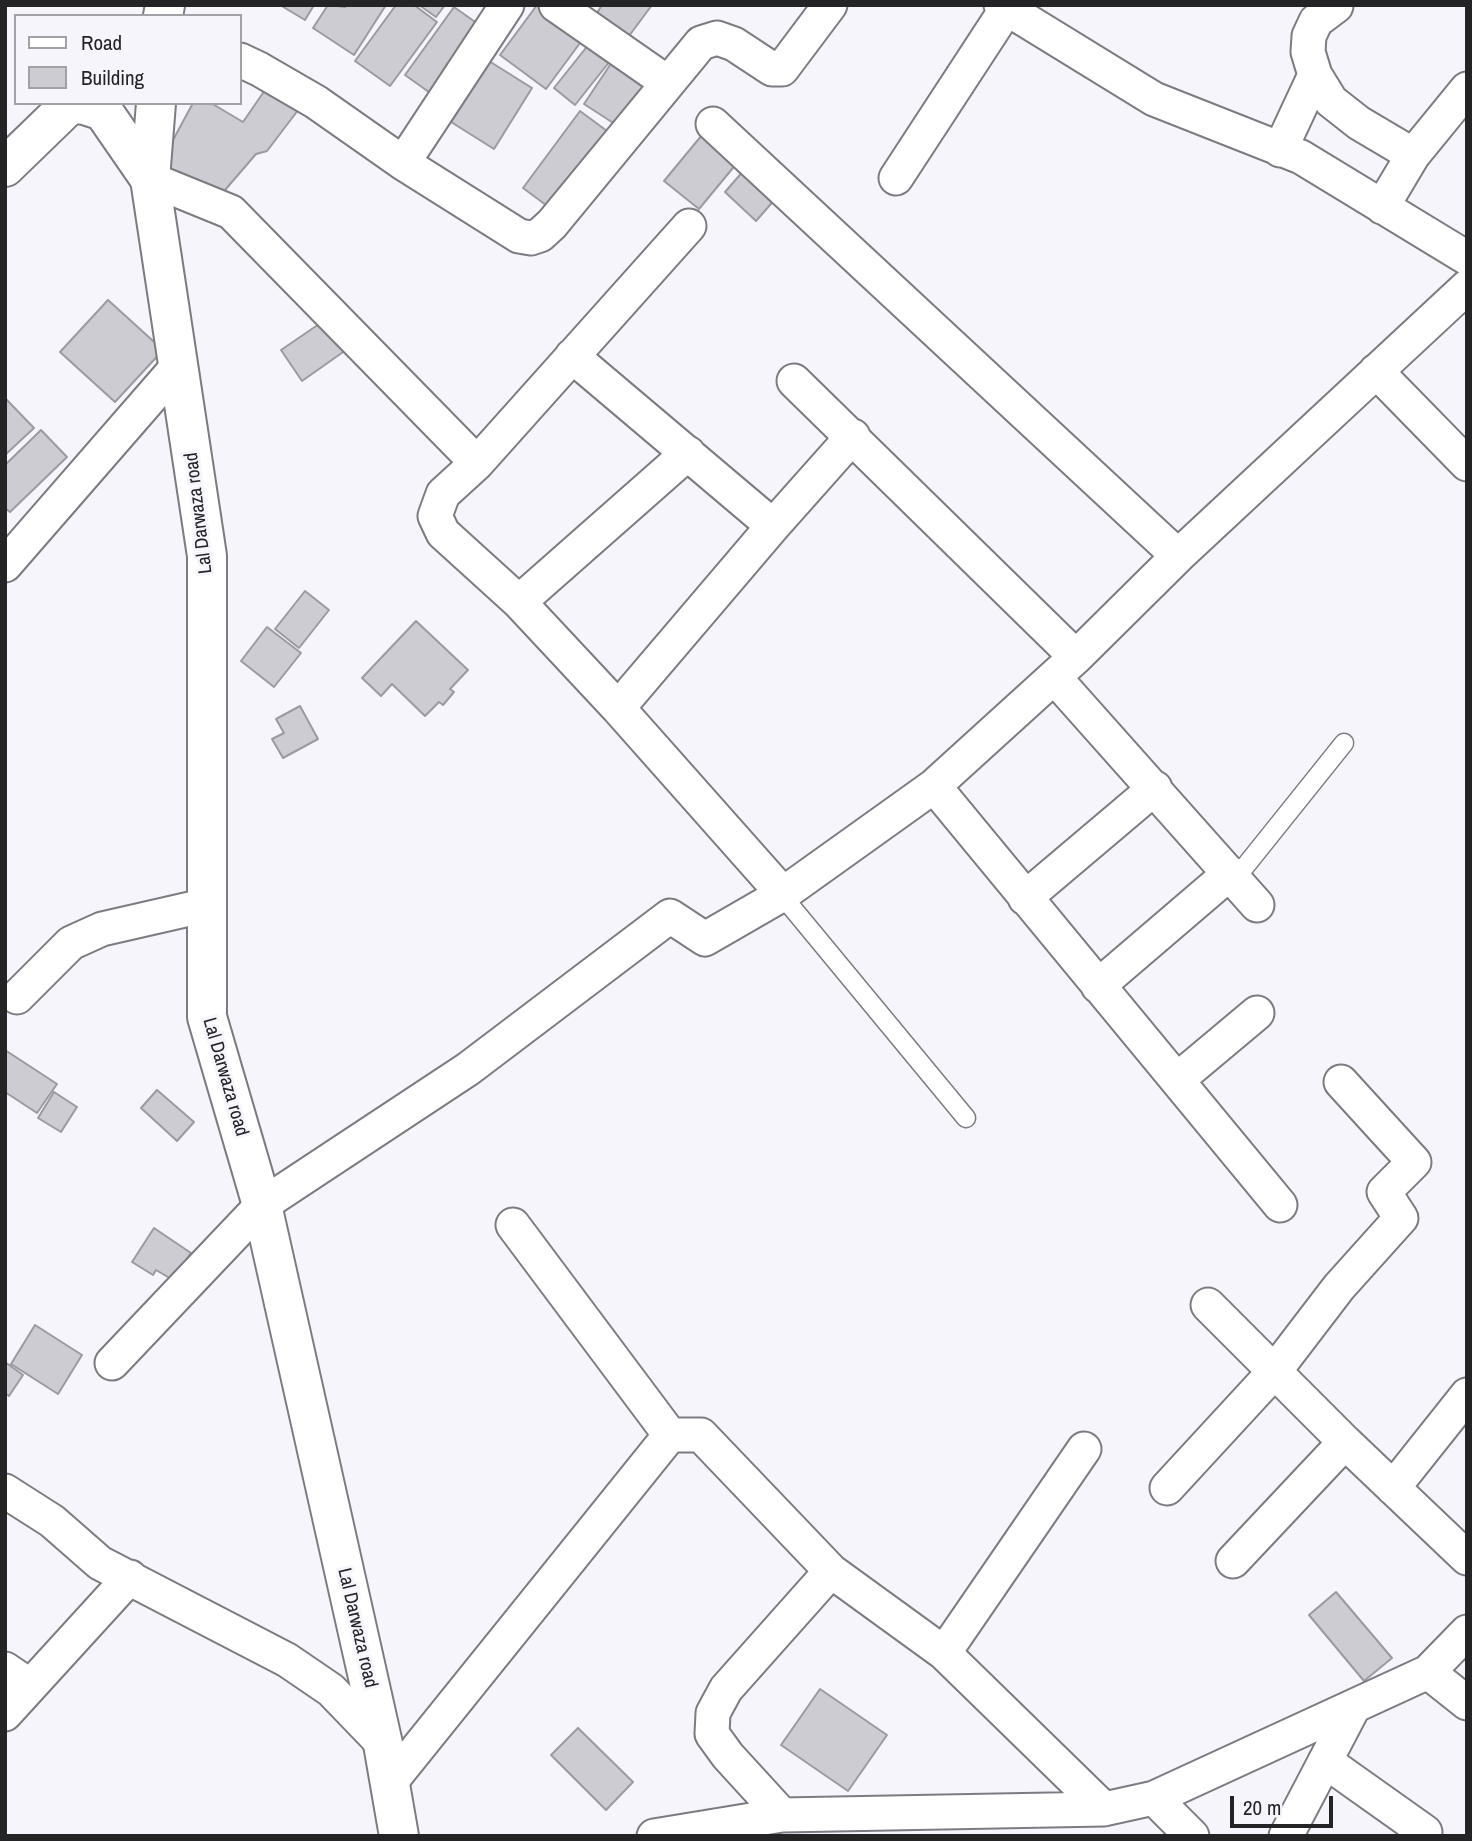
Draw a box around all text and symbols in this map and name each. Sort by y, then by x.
legend [14,14,242,105]
text: Road [81,28,122,57]
text: Building [81,63,144,92]
street label: Lal Darwaza road [180,451,218,575]
street label: Lal Darwaza road [197,1015,253,1139]
street label: Lal Darwaza road [332,1566,382,1690]
scale bar [1234,1782,1337,1826]
text: 20 m [1243,1793,1281,1822]

